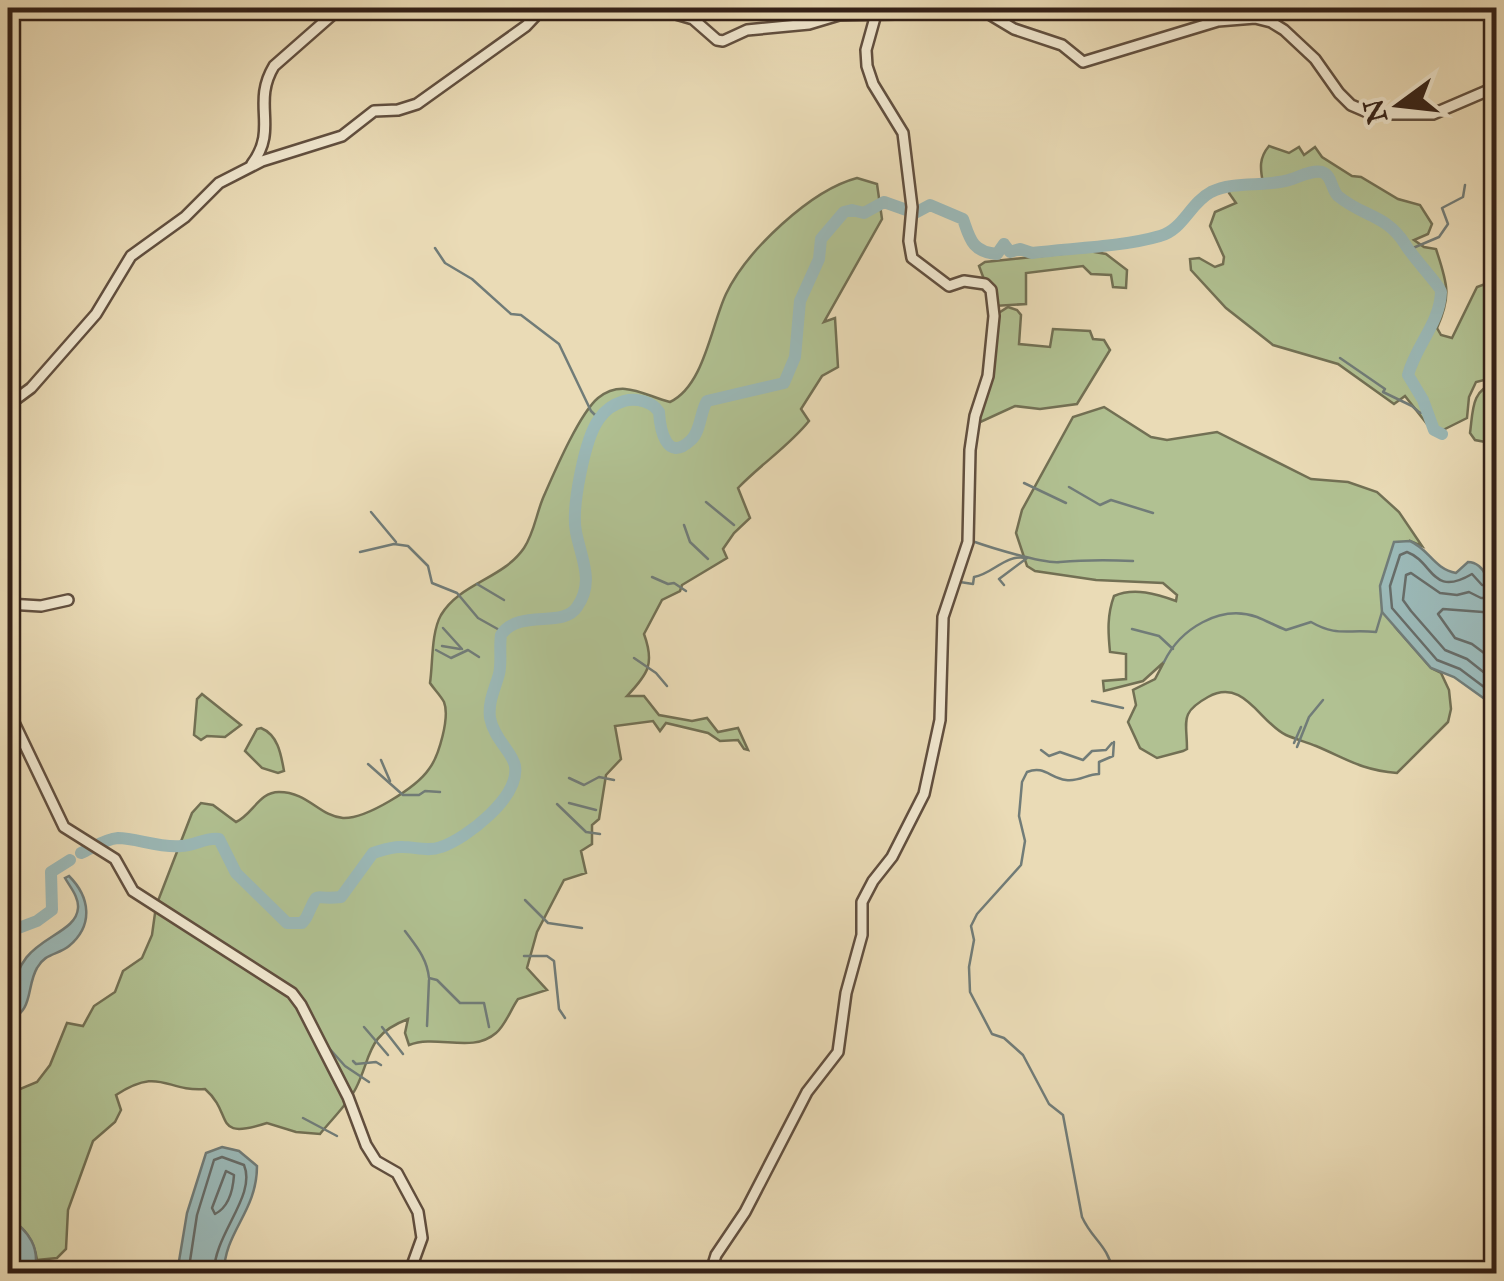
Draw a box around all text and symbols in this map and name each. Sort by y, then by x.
north arrow [1349,55,1449,155]
text: N [1355,95,1395,127]

